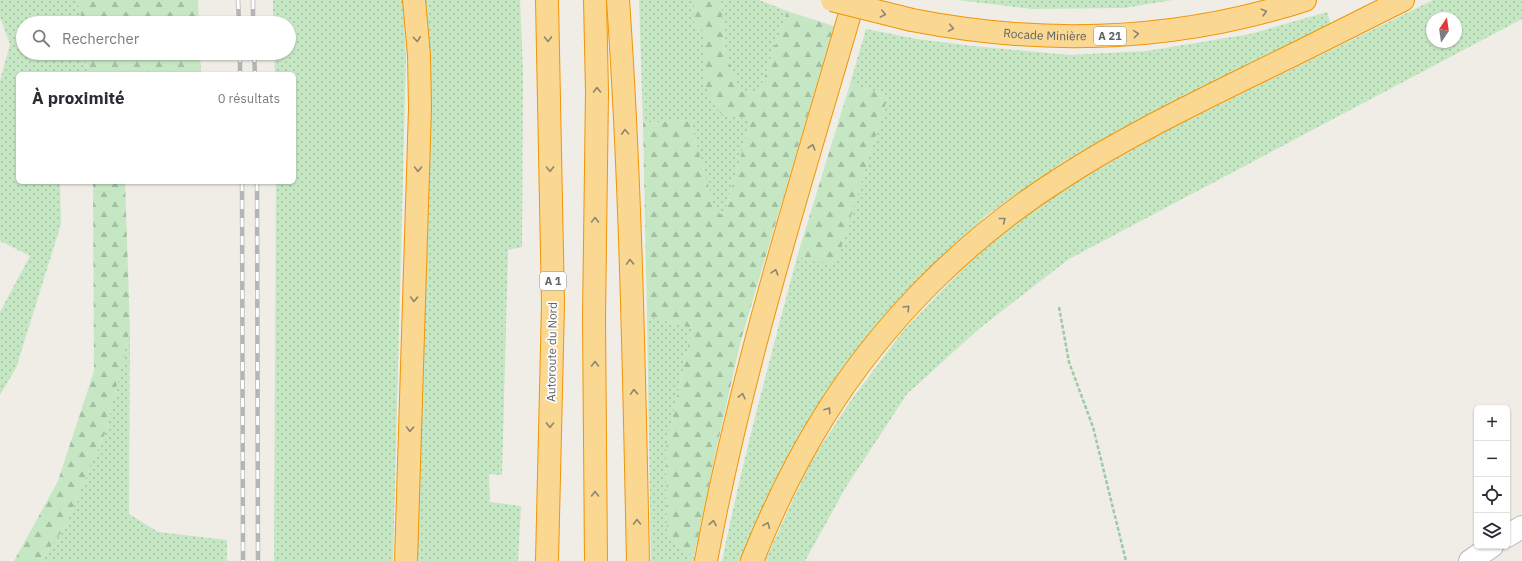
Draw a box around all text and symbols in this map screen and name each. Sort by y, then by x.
one-way arrow [1260,8,1267,17]
one-way arrow [880,9,886,17]
north arrow [1426,12,1462,48]
search box [16,16,296,60]
one-way arrow [948,23,954,31]
street label: Rocade Minière [1003,25,1087,43]
icon: search [30,27,52,49]
road number: A 21 [1094,27,1126,45]
text: Rechercher [62,29,139,48]
one-way arrow [1133,30,1139,39]
one-way arrow [413,36,422,42]
one-way arrow [543,36,552,42]
text: À proximité [32,87,125,109]
one-way arrow [593,87,601,93]
text: 0 résultats [218,90,280,107]
one-way arrow [621,129,630,135]
one-way arrow [807,144,815,151]
one-way arrow [414,166,422,172]
one-way arrow [546,166,555,172]
one-way arrow [591,217,599,223]
one-way arrow [999,218,1006,225]
one-way arrow [626,259,634,265]
one-way arrow [771,269,779,276]
road number: A 1 [540,272,566,290]
one-way arrow [410,296,419,302]
street label: Autoroute du Nord [543,302,560,402]
one-way arrow [903,305,910,313]
one-way arrow [590,361,599,367]
one-way arrow [630,389,638,395]
one-way arrow [737,393,746,400]
map controls [1474,405,1510,549]
button: + [1474,405,1510,441]
one-way arrow [823,408,830,415]
one-way arrow [546,422,555,428]
one-way arrow [406,426,415,432]
button: − [1474,441,1510,477]
button: locate [1474,477,1510,513]
one-way arrow [591,491,599,497]
button: layers [1474,513,1510,549]
one-way arrow [633,519,641,525]
one-way arrow [709,520,717,526]
one-way arrow [762,521,770,528]

